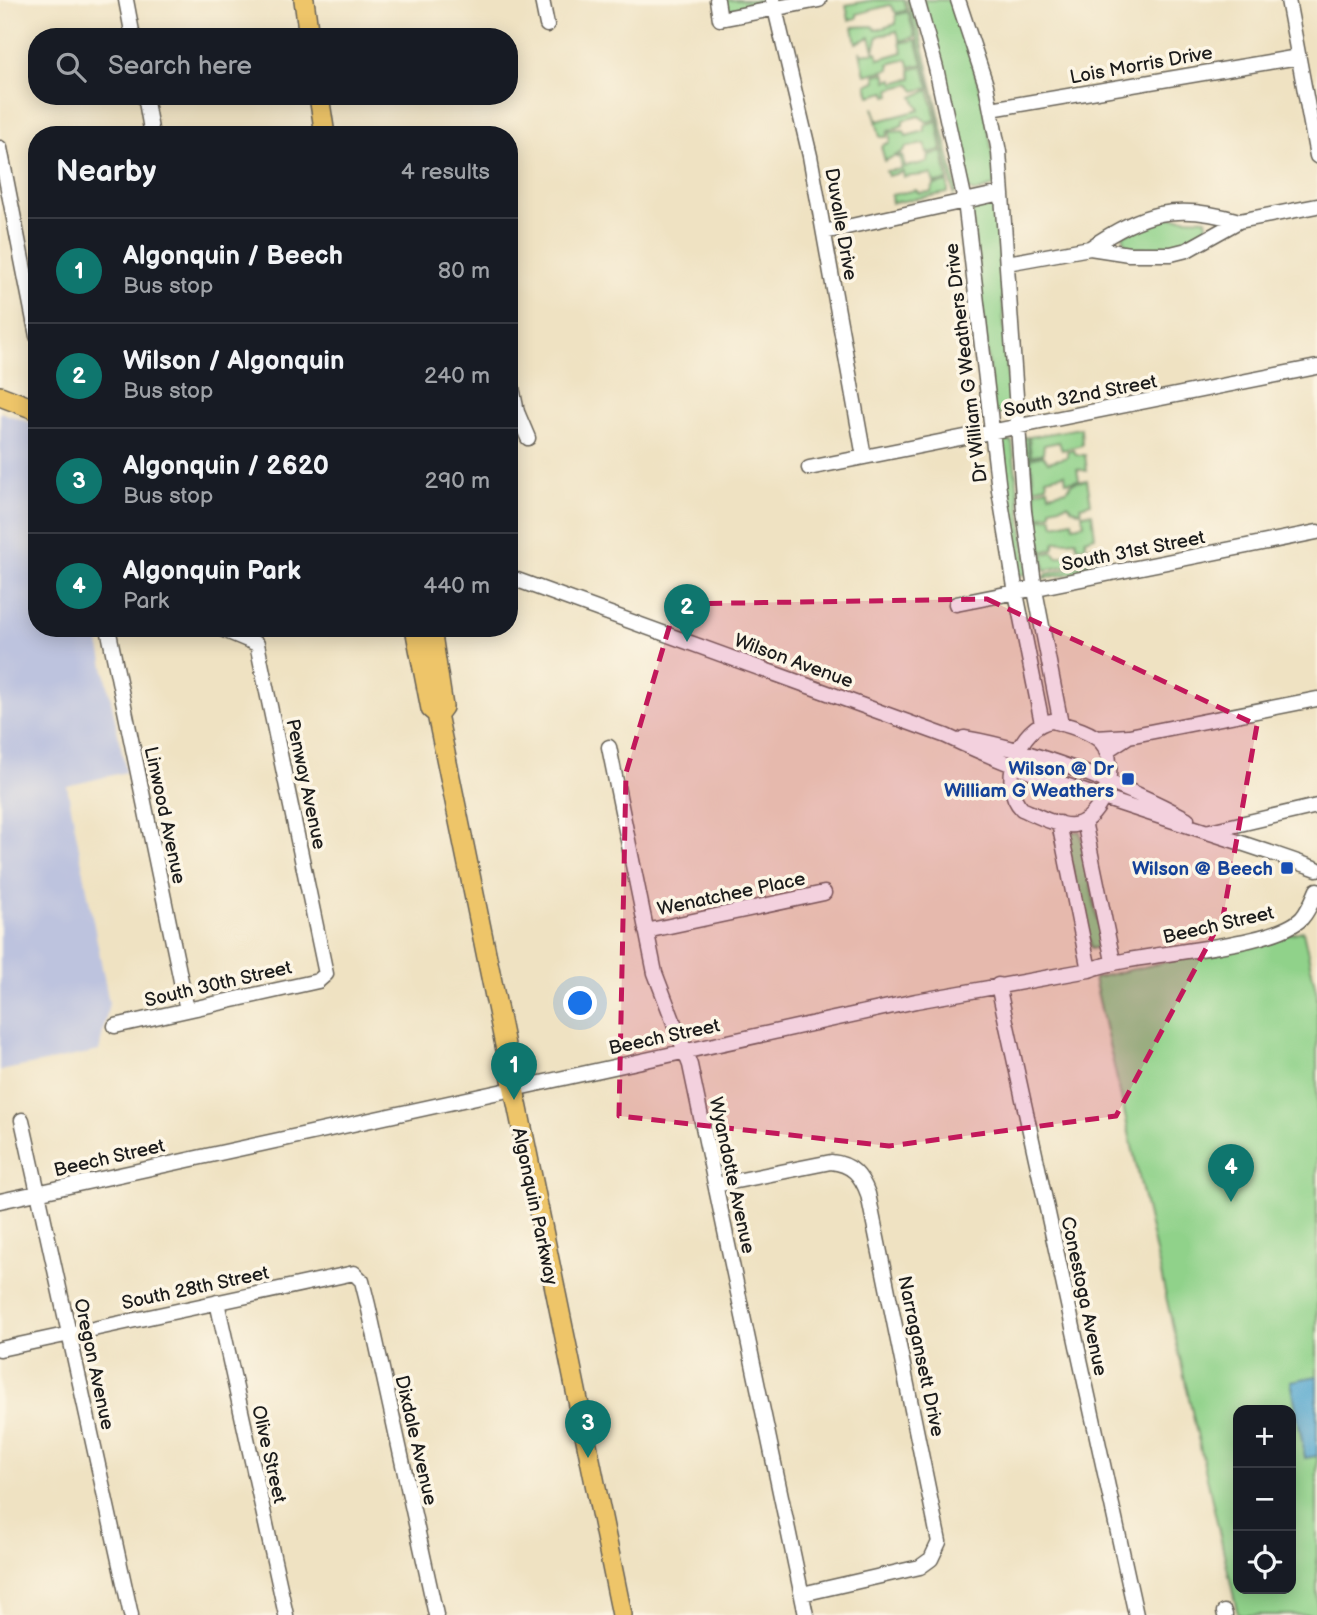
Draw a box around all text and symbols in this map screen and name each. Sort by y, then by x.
search box [28,28,518,105]
street label: Lois Morris Drive [1068,42,1215,89]
icon: search [52,48,90,86]
text: Search here [108,51,252,82]
text: Nearby [56,154,156,190]
text: 4 results [401,158,490,186]
street label: Duvalle Drive [819,166,862,282]
text: Algonquin / Beech [123,241,343,272]
street label: Dr William G Weathers Drive [940,242,993,484]
text: 1 [74,257,84,285]
text: 80 m [438,257,490,285]
text: Bus stop [123,272,213,300]
text: Wilson / Algonquin [123,346,345,377]
text: 2 [72,362,86,390]
text: 240 m [424,362,490,390]
street label: South 32nd Street [1002,370,1159,423]
text: Bus stop [123,377,213,405]
text: Algonquin / 2620 [123,451,329,482]
text: 3 [72,467,86,495]
text: 290 m [424,467,490,495]
text: Bus stop [123,482,213,510]
street label: South 31st Street [1060,526,1207,577]
text: Algonquin Park [123,556,301,587]
text: 4 [72,572,86,600]
text: 440 m [423,572,490,600]
pin: 2 [664,584,710,642]
text: Park [123,587,169,615]
street label: Wilson Avenue [731,629,856,694]
street label: Penway Avenue [280,717,331,852]
street label: Linwood Avenue [139,744,190,886]
place label: Wilson @ Dr William G Weathers [944,758,1114,803]
marker: Wilson @ Dr William G Weathers [1120,771,1136,787]
place label: Wilson @ Beech [1132,858,1273,881]
marker: Wilson @ Beech [1279,860,1295,876]
street label: Wenatchee Place [655,868,807,921]
street label: Beech Street [1161,901,1276,949]
street label: South 30th Street [143,956,294,1013]
your location [563,986,597,1020]
street label: Beech Street [607,1014,722,1060]
pin: 1 [491,1042,537,1100]
street label: Wyandotte Avenue [704,1095,759,1256]
street label: Algonquin Parkway [507,1126,563,1287]
street label: Beech Street [52,1134,167,1182]
pin: 4 [1208,1144,1254,1202]
street label: Conestoga Avenue [1055,1214,1112,1378]
street label: South 28th Street [120,1262,271,1315]
street label: Narragansett Drive [892,1274,949,1439]
street label: Oregon Avenue [68,1297,119,1432]
street label: Dixdale Avenue [389,1373,442,1507]
pin: 3 [565,1400,611,1458]
street label: Olive Street [246,1403,291,1506]
map controls [1233,1405,1296,1594]
button: + [1233,1405,1296,1468]
button: − [1233,1468,1296,1531]
button: locate [1233,1531,1296,1594]

